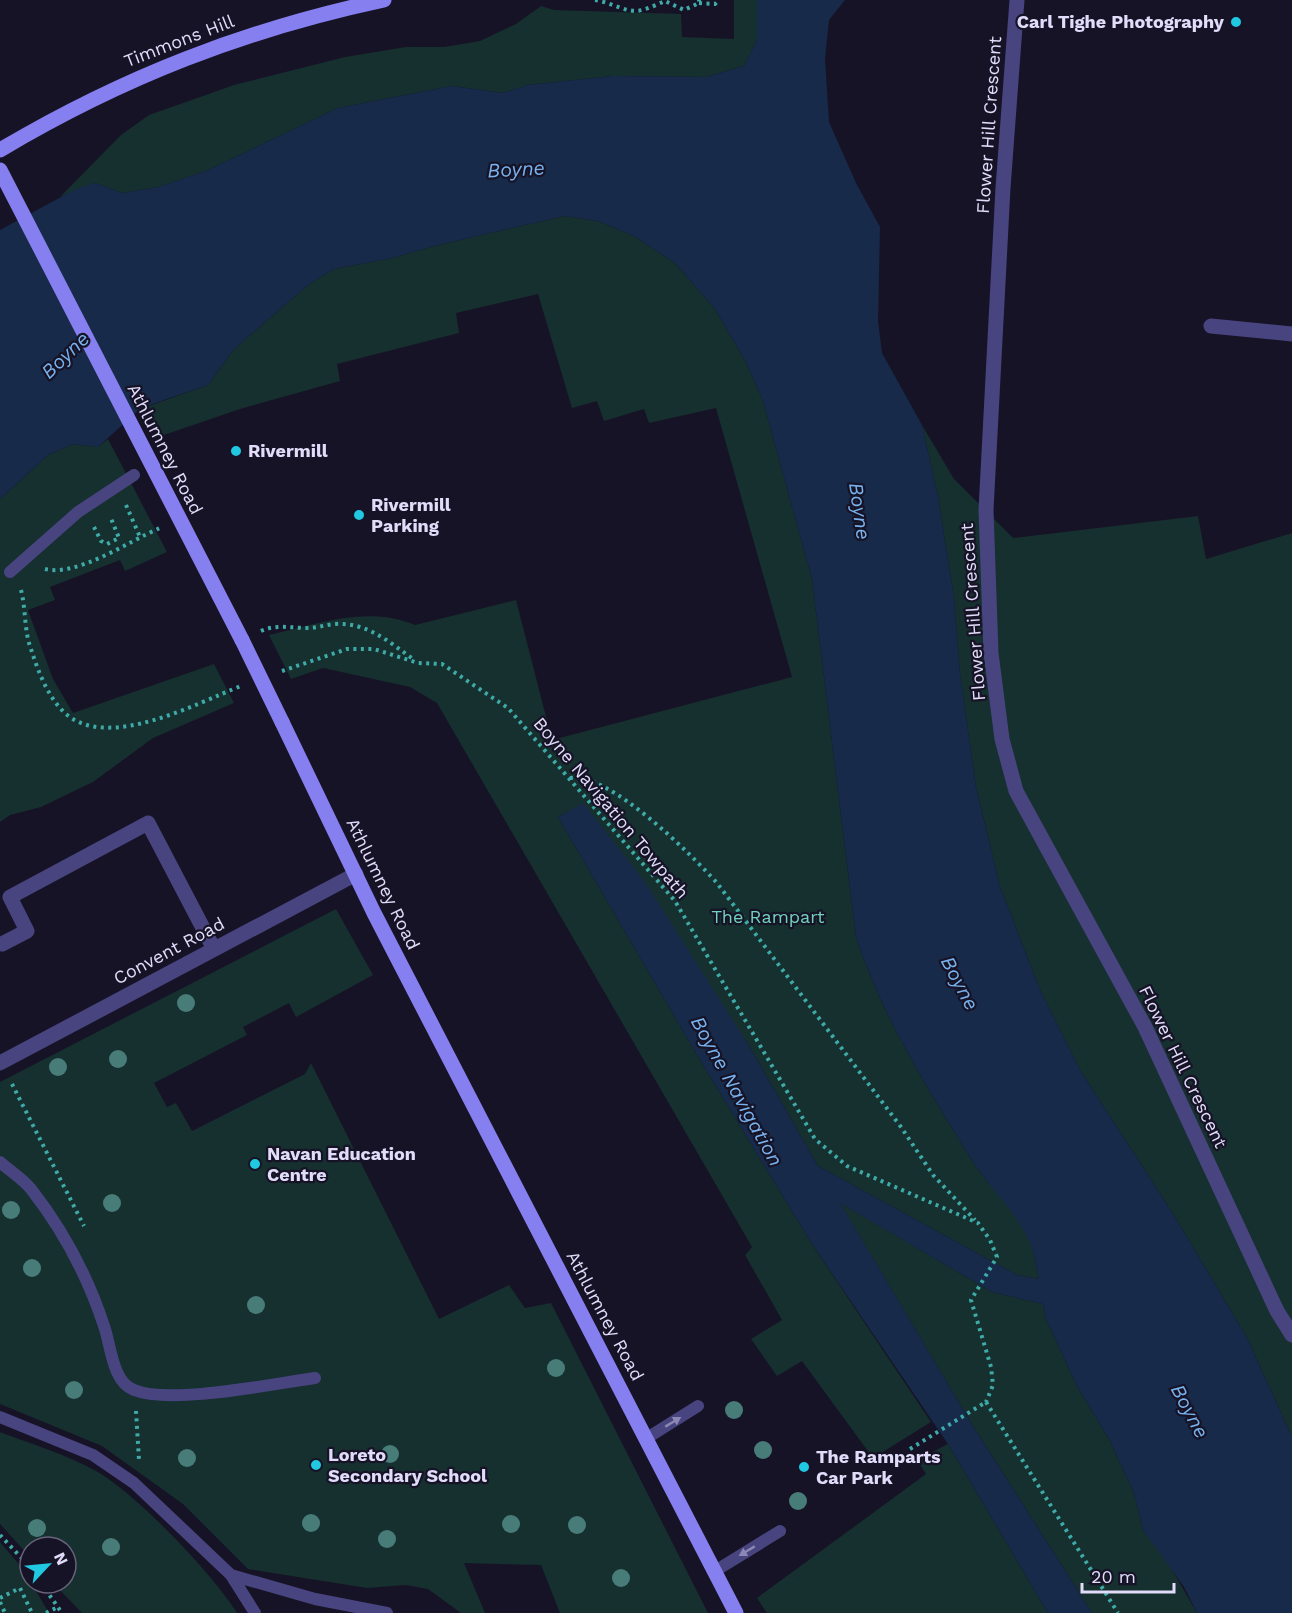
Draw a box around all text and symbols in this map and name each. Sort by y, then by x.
street label: Timmons Hill [121,10,237,71]
place label: Carl Tighe Photography [1017,11,1225,32]
marker: Carl Tighe Photography [1229,15,1243,29]
street label: Flower Hill Crescent [972,35,1005,215]
water label: Boyne [487,156,545,182]
water label: Boyne [36,326,94,384]
street label: Athlumney Road [123,380,207,518]
place label: Rivermill [248,440,328,461]
marker: Rivermill [229,444,243,458]
water label: Boyne [844,481,876,541]
place label: Rivermill Parking [371,494,451,536]
marker: Rivermill Parking [352,508,366,522]
street label: Flower Hill Crescent [956,522,989,702]
street label: Boyne Navigation Towpath [529,713,693,903]
street label: Athlumney Road [343,815,424,953]
park label: The Rampart [711,906,825,927]
street label: Convent Road [110,913,228,989]
water label: Boyne [936,952,984,1014]
street label: Flower Hill Crescent [1135,982,1232,1152]
water label: Boyne Navigation [686,1012,788,1170]
place label: Navan Education Centre [267,1143,416,1185]
marker: Navan Education Centre [248,1157,262,1171]
street label: Athlumney Road [562,1247,648,1384]
water label: Boyne [1166,1380,1214,1442]
one-way arrow [664,1416,681,1427]
place label: Loreto Secondary School [328,1444,487,1486]
place label: The Ramparts Car Park [816,1446,941,1488]
marker: Loreto Secondary School [309,1458,323,1472]
marker: The Ramparts Car Park [797,1460,811,1474]
north arrow [18,1535,78,1595]
one-way arrow [739,1545,755,1556]
text: N [50,1549,72,1568]
scale bar [1082,1556,1174,1594]
text: 20 m [1091,1566,1136,1587]

